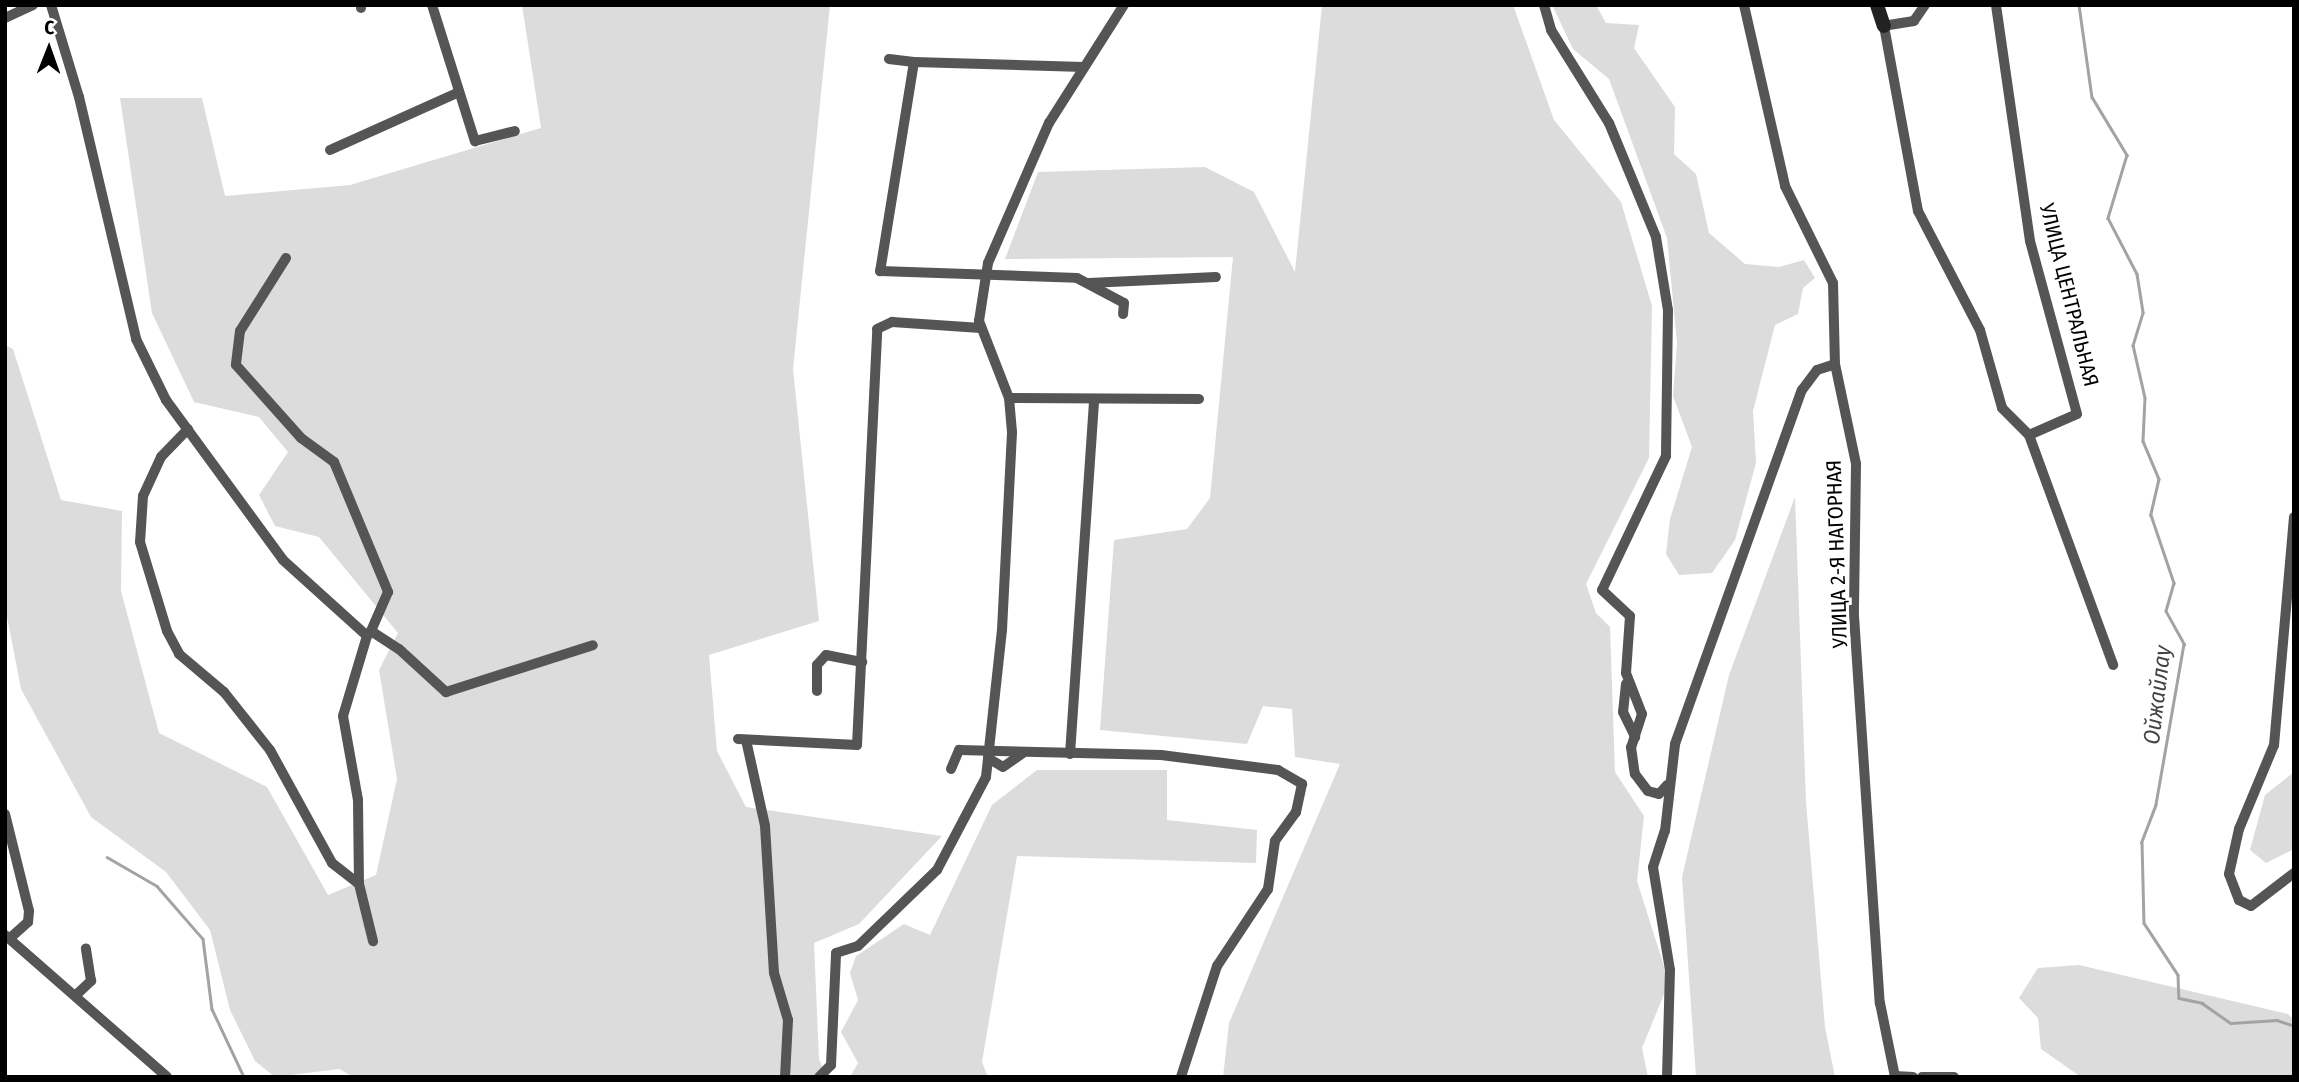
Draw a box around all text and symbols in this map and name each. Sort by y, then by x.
north arrow [14,14,84,84]
text: С [44,16,55,39]
street label: УЛИЦА ЦЕНТРАЛЬНАЯ [2034,201,2104,389]
street label: УЛИЦА 2-Я НАГОРНАЯ [1821,459,1853,649]
water label: Ойжайлау [2137,644,2177,746]

